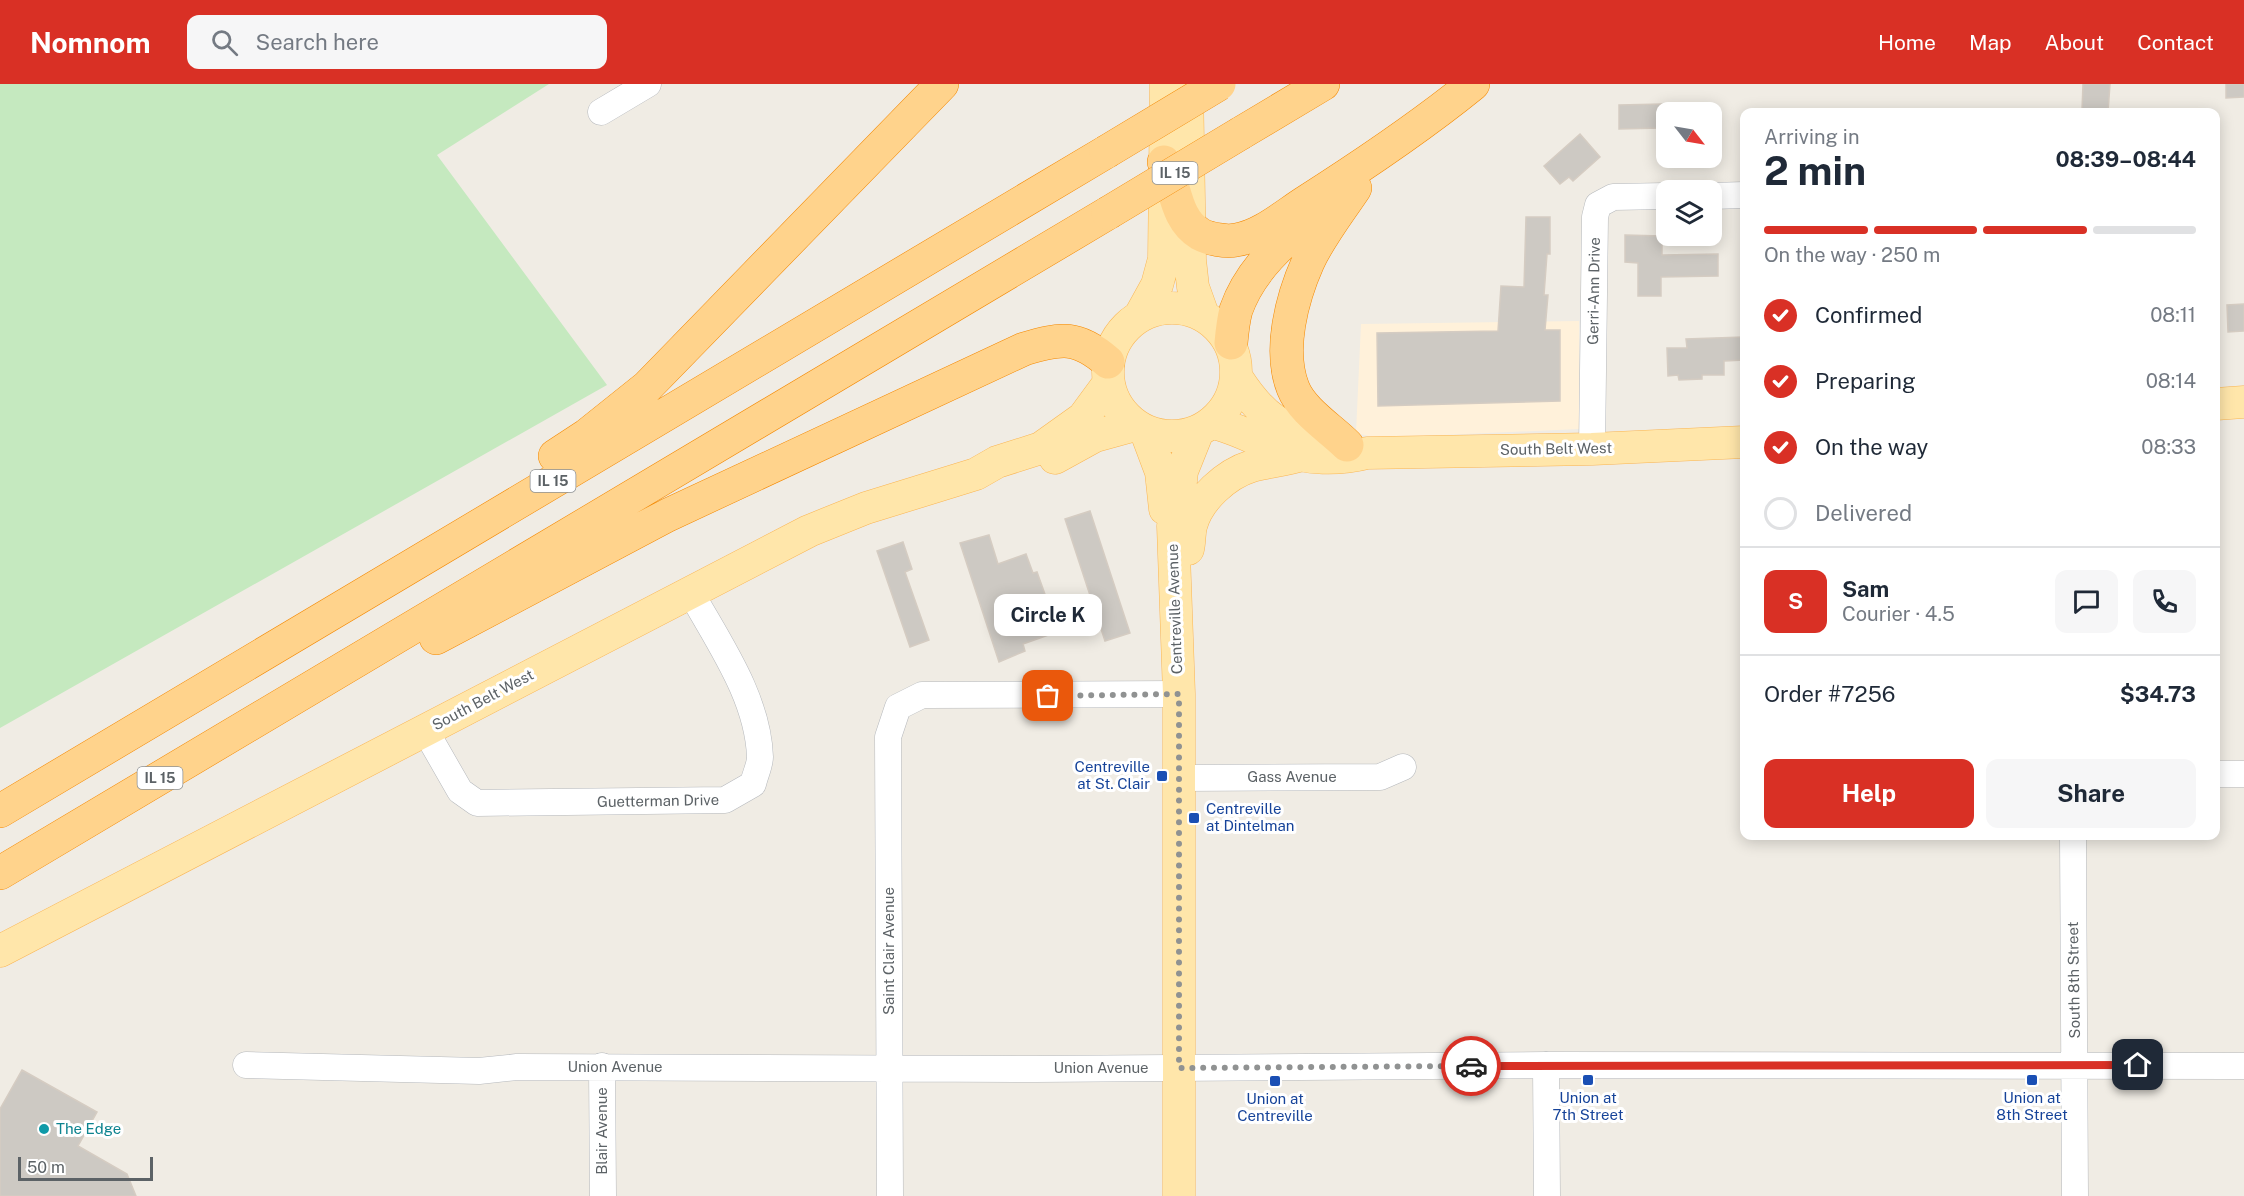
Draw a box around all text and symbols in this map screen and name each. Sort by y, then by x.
search box [187,15,607,69]
text: Nomnom [30,26,151,59]
icon: search [208,26,241,59]
text: Search here [256,29,379,55]
text: Home [1878,30,1936,55]
text: Map [1969,30,2012,55]
text: About [2045,30,2104,55]
text: Contact [2137,30,2214,55]
north arrow [1656,102,1722,168]
map controls [1656,102,1722,246]
text: Arriving in [1764,125,1859,149]
text: 08:39–08:44 [2056,146,2196,172]
text: 2 min [1764,148,1866,194]
road number: IL 15 [1152,162,1198,184]
button: layers [1656,180,1722,246]
street label: Gerri-Ann Drive [1584,237,1603,345]
text: On the way · 250 m [1764,243,1940,267]
icon: check [1764,299,1797,332]
text: Confirmed [1815,302,1922,328]
text: 08:11 [2150,303,2196,327]
icon: check [1764,365,1797,398]
text: Preparing [1815,368,1916,394]
text: 08:14 [2146,369,2196,393]
icon: check [1764,431,1797,464]
text: On the way [1815,434,1928,460]
text: 08:33 [2141,435,2196,459]
street label: South Belt West [1500,439,1612,458]
road number: IL 15 [530,470,576,492]
text: Delivered [1815,500,1912,526]
street label: Centreville Avenue [1164,544,1185,675]
button: chat [2055,570,2118,633]
button: phone [2133,570,2196,633]
text: Sam [1842,576,1889,602]
text: S [1788,588,1803,614]
callout: Circle K [994,594,1102,636]
text: Courier · 4.5 [1842,602,1955,626]
text: Circle K [1010,603,1086,627]
street label: South Belt West [429,666,537,733]
pin [1022,670,1073,721]
icon: bag [1031,679,1064,712]
text: Order #7256 [1764,681,1895,707]
text: $34.73 [2120,681,2196,707]
place label: Centreville at St. Clair [1075,758,1150,792]
button: Help [1764,759,1974,828]
button: Share [1986,759,2196,828]
road number: IL 15 [138,767,182,789]
street label: Gass Avenue [1247,768,1337,785]
marker: Centreville at St. Clair [1155,769,1169,783]
street label: Guetterman Drive [597,791,719,810]
place label: Centreville at Dintelman [1206,800,1295,834]
marker: Centreville at Dintelman [1187,811,1201,825]
street label: Saint Clair Avenue [880,887,897,1015]
street label: South 8th Street [2064,921,2083,1039]
courier [1441,1036,1501,1096]
pin [2112,1039,2163,1090]
icon: home [2121,1048,2154,1081]
icon: car [1455,1050,1488,1083]
street label: Union Avenue [567,1058,663,1075]
street label: Union Avenue [1053,1059,1149,1076]
marker: Union at 7th Street [1581,1073,1595,1087]
marker: Union at 8th Street [2025,1073,2039,1087]
marker: Union at Centreville [1268,1074,1282,1088]
street label: Blair Avenue [593,1087,610,1175]
place label: Union at 7th Street [1553,1089,1624,1123]
place label: Union at 8th Street [1996,1089,2068,1123]
place label: Union at Centreville [1237,1090,1313,1124]
place label: The Edge [56,1120,121,1137]
marker: The Edge [37,1122,51,1136]
scale bar [18,1154,153,1182]
text: 50 m [27,1158,65,1177]

